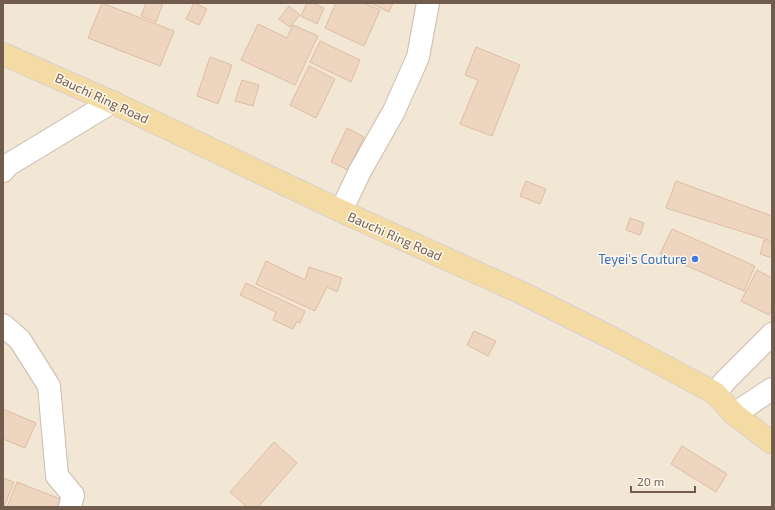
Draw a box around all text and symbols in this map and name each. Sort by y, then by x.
street label: Bauchi Ring Road [53,69,151,127]
street label: Bauchi Ring Road [345,208,445,264]
place label: Teyei's Couture [598,251,687,267]
marker: Teyei's Couture [690,254,700,264]
scale bar [631,468,695,494]
text: 20 m [637,474,664,488]

